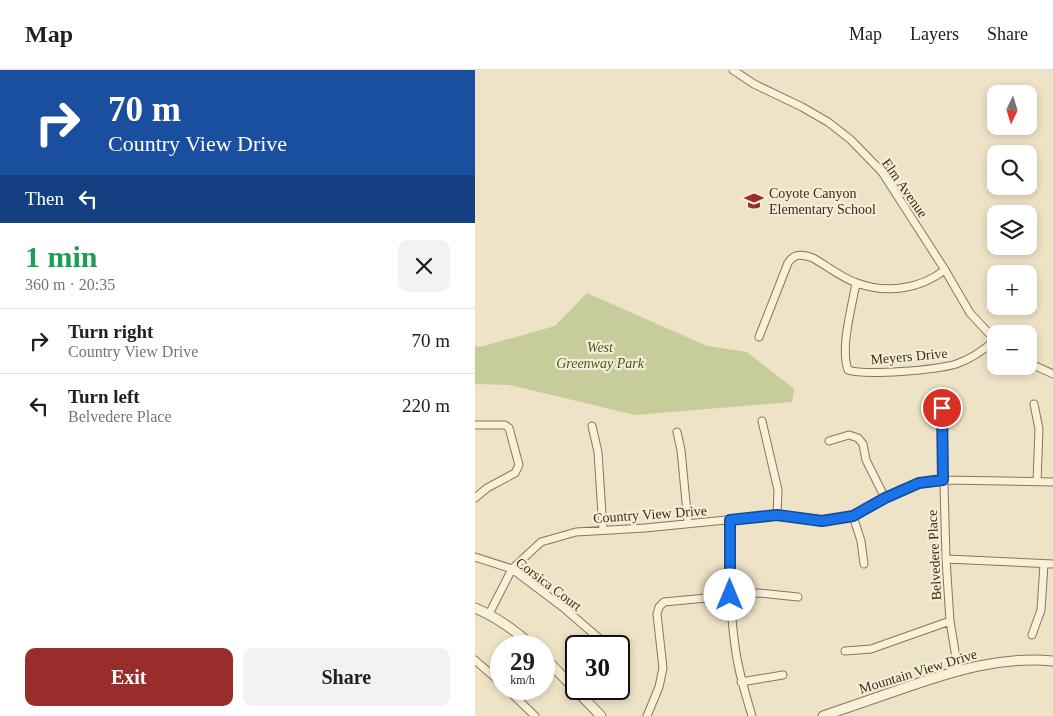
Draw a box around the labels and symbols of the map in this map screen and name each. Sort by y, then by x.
north arrow [987,85,1037,135]
street label: Elm Avenue [879,156,930,221]
place label: Coyote Canyon Elementary School [769,186,876,217]
school or university icon: Coyote Canyon Elementary School [743,190,765,212]
park label: West Greenway Park [556,340,645,371]
street label: Meyers Drive [870,346,948,367]
pin [921,387,963,429]
street label: Country View Drive [593,503,707,526]
street label: Belvedere Place [925,509,944,601]
street label: Corsica Court [513,555,585,614]
position arrow [703,568,755,620]
speed limit sign: 30 [565,635,630,700]
street label: Mountain View Drive [857,646,979,697]

